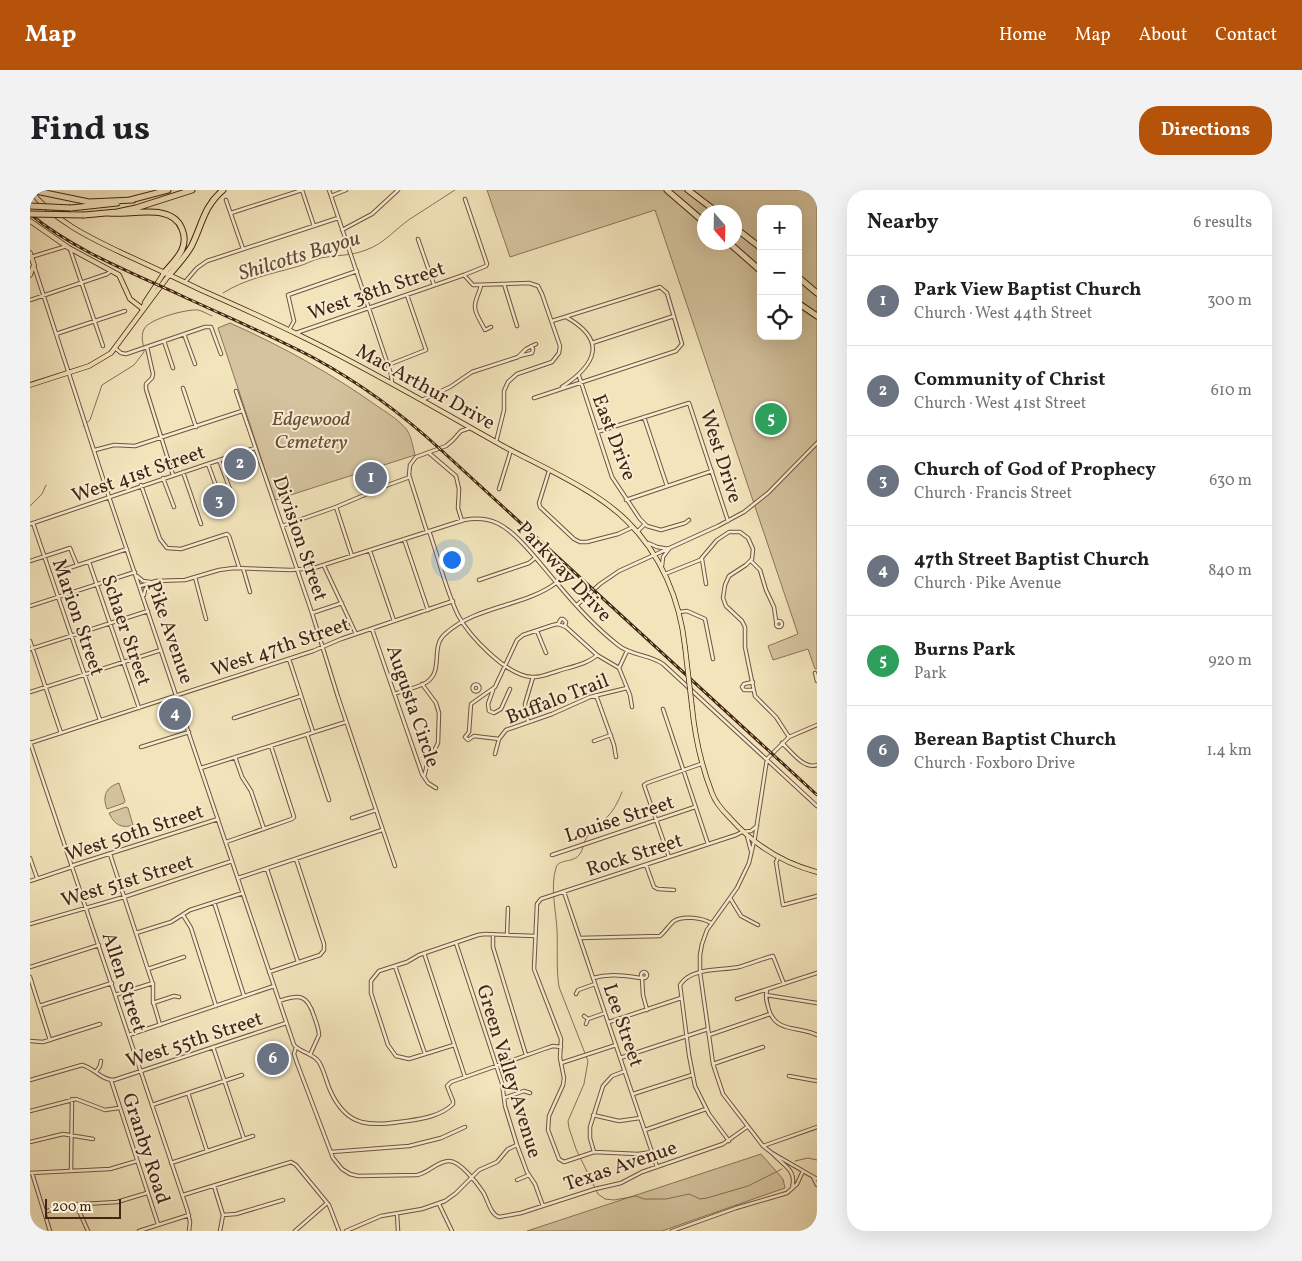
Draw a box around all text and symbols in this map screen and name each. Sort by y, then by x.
text: Map [25,18,76,52]
text: Home [999,23,1047,48]
text: Map [1075,23,1111,48]
text: About [1139,23,1187,48]
text: Contact [1215,23,1277,48]
text: Find us [30,106,150,154]
button: Directions [1139,106,1272,155]
north arrow [697,205,742,250]
map controls [757,205,802,340]
button: + [757,205,802,250]
text: Nearby [867,208,938,237]
text: 6 results [1193,212,1252,234]
water label: Shilcotts Bayou [235,224,364,289]
button: − [757,250,802,295]
street label: West 38th Street [304,255,449,328]
text: Park View Baptist Church [914,277,1141,303]
text: 1 [880,290,886,312]
text: 300 m [1207,290,1252,312]
button: locate [757,295,802,340]
text: Church · West 44th Street [914,303,1092,325]
street label: Mac Arthur Drive [350,338,500,438]
text: Community of Christ [914,367,1105,393]
text: 2 [879,380,887,402]
text: 610 m [1211,380,1252,402]
street label: East Drive [584,390,642,485]
text: Church · West 41st Street [914,393,1086,415]
pin: 5 [755,400,787,438]
park label: Edgewood Cemetery [272,406,351,457]
street label: West Drive [692,406,748,507]
street label: West 41st Street [68,439,209,511]
pin: 2 [224,445,256,483]
text: Church of God of Prophecy [914,457,1156,483]
pin: 1 [355,459,387,497]
text: 3 [879,470,887,492]
text: 630 m [1209,470,1252,492]
street label: Division Street [265,472,334,605]
pin: 3 [203,482,235,520]
text: Church · Francis Street [914,483,1072,505]
street label: Parkway Drive [509,516,618,629]
your location [439,547,465,573]
text: 47th Street Baptist Church [914,547,1149,573]
street label: Marion Street [44,555,110,680]
text: 4 [878,560,888,582]
text: 840 m [1208,560,1252,582]
street label: Schaer Street [93,571,157,690]
text: Church · Pike Avenue [914,573,1061,595]
street label: Pike Avenue [138,577,200,688]
street label: West 47th Street [208,611,354,685]
text: Burns Park [914,637,1016,663]
street label: Augusta Circle [378,642,446,771]
text: 5 [879,650,887,672]
text: 920 m [1208,650,1252,672]
text: Park [914,663,947,685]
street label: Buffalo Trail [502,667,613,732]
pin: 4 [159,695,191,733]
text: Berean Baptist Church [914,727,1116,753]
text: 6 [879,740,887,762]
text: 1.4 km [1206,740,1252,762]
text: Church · Foxboro Drive [914,753,1075,775]
street label: Louise Street [561,789,678,851]
street label: West 50th Street [62,798,207,869]
street label: Rock Street [583,827,686,885]
street label: West 51st Street [58,849,197,915]
street label: Allen Street [94,929,152,1036]
street label: Lee Street [595,980,649,1071]
street label: Green Valley Avenue [468,981,548,1162]
street label: West 55th Street [123,1006,267,1076]
pin: 6 [257,1040,289,1078]
street label: Granby Road [114,1090,176,1208]
street label: Texas Avenue [560,1134,681,1199]
scale bar [45,1196,121,1219]
text: 200 m [52,1198,92,1217]

